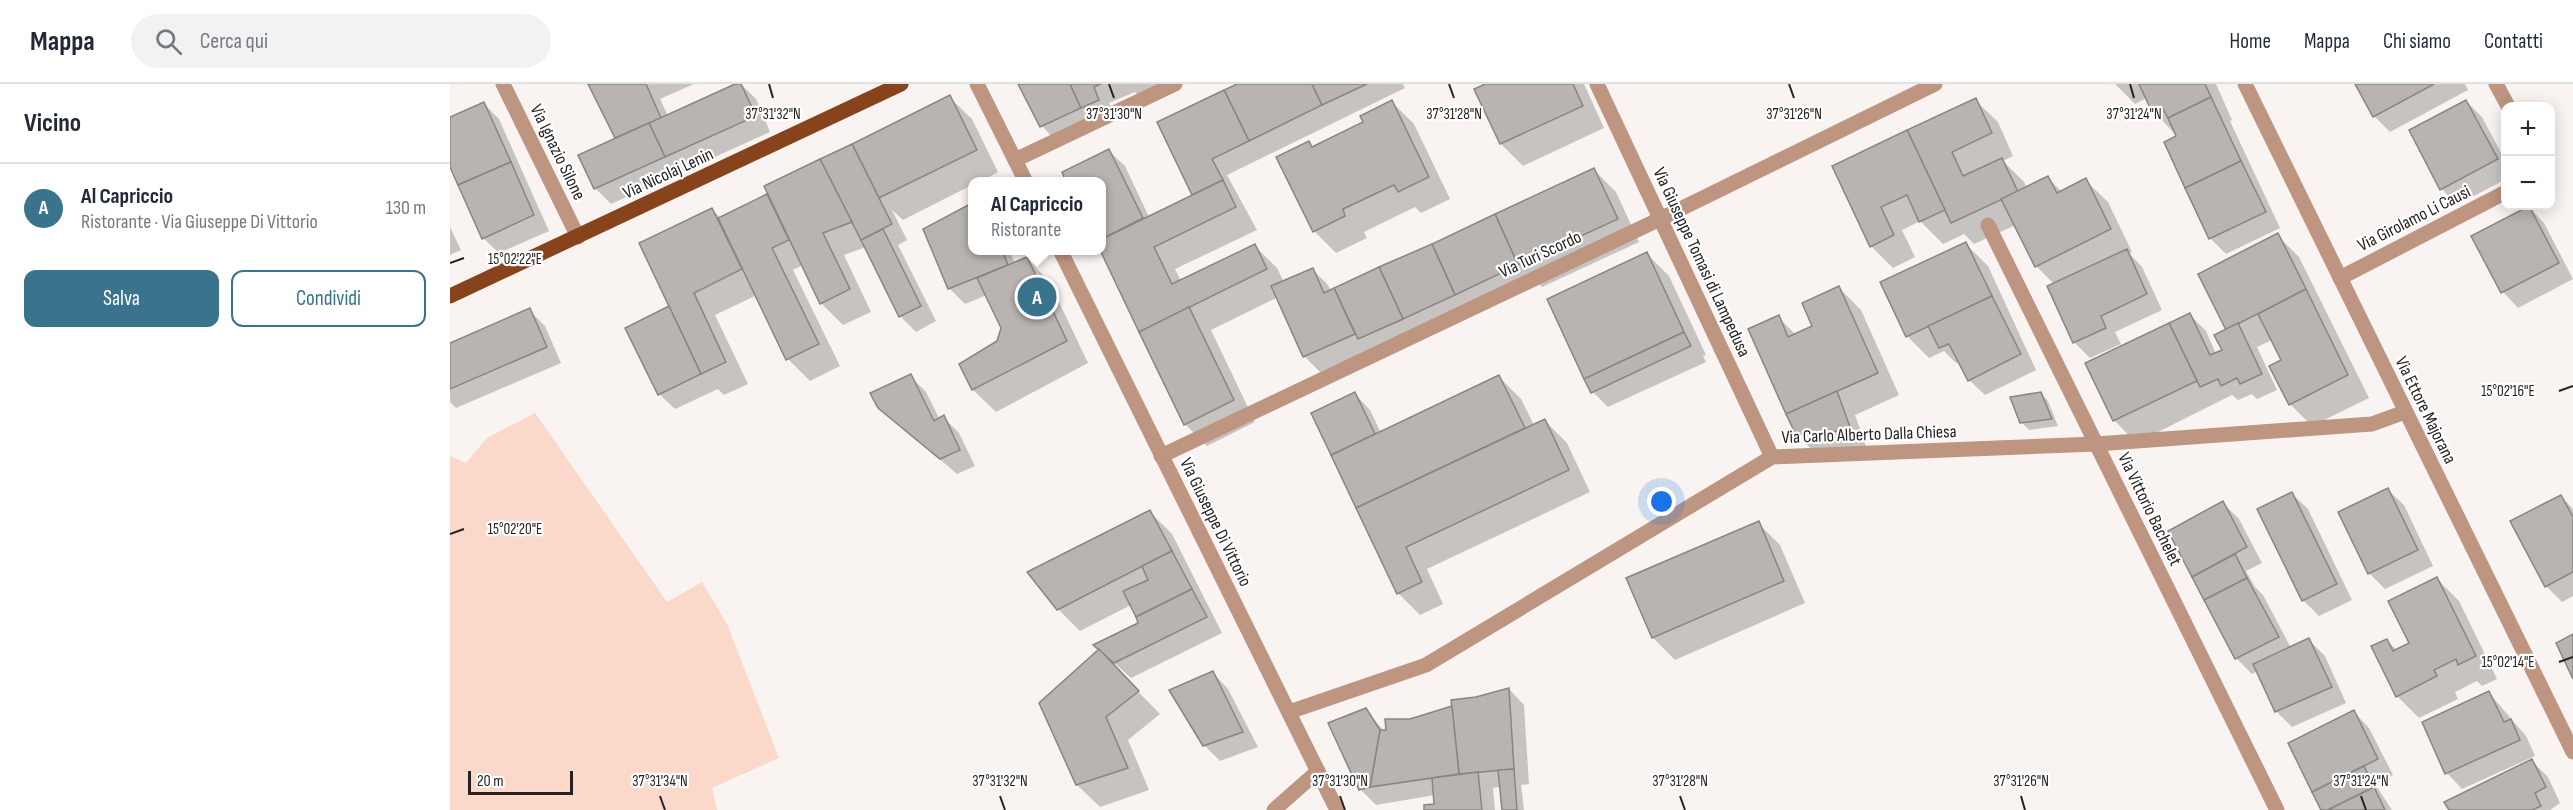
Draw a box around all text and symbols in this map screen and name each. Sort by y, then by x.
search box [131,14,551,68]
text: Mappa [30,25,95,58]
icon: search [152,25,185,58]
text: Cerca qui [200,28,268,55]
text: Home [2230,29,2271,54]
text: Mappa [2304,29,2350,54]
text: Chi siamo [2383,29,2451,54]
text: Contatti [2484,29,2543,54]
street label: Via Ignazio Silone [525,101,590,203]
map controls [2501,102,2555,210]
button: + [2501,102,2555,156]
text: 37°31'32"N [745,105,801,124]
text: 37°31'30"N [1086,105,1142,124]
text: 37°31'28"N [1426,105,1482,124]
text: 37°31'26"N [1766,105,1822,124]
text: 37°31'24"N [2106,105,2162,124]
text: Vicino [24,108,81,139]
street label: Via Nicolaj Lenin [620,143,717,204]
button: − [2501,156,2555,210]
street label: Via Giuseppe Tomasi di Lampedusa [1648,164,1755,360]
popup [968,177,1106,255]
street label: Via Girolamo Li Causi [2354,181,2474,256]
text: Al Capriccio [81,183,173,210]
text: Al Capriccio [991,191,1083,218]
text: A [39,196,48,220]
text: 130 m [386,196,426,220]
text: Ristorante · Via Giuseppe Di Vittorio [81,210,318,234]
text: Ristorante [991,218,1061,242]
street label: Via Turi Scordo [1496,226,1585,283]
text: 15°02'22"E [488,250,542,269]
button: Salva [24,270,219,327]
button: Condividi [231,270,426,327]
pin: A [1018,274,1056,320]
street label: Via Ettore Majorana [2391,353,2461,467]
text: 15°02'16"E [2481,382,2535,401]
street label: Via Carlo Alberto Dalla Chiesa [1781,421,1957,448]
street label: Via Vittorio Bachelet [2113,449,2186,570]
street label: Via Giuseppe Di Vittorio [1175,454,1256,590]
your location [1647,487,1676,516]
text: 15°02'20"E [488,520,542,539]
text: 15°02'14"E [2481,653,2535,672]
scale bar [468,768,573,796]
text: 20 m [477,772,504,791]
text: 37°31'34"N [632,772,688,791]
text: 37°31'32"N [972,772,1028,791]
text: 37°31'30"N [1312,772,1368,791]
text: 37°31'28"N [1652,772,1708,791]
text: 37°31'26"N [1993,772,2049,791]
text: 37°31'24"N [2333,772,2389,791]

